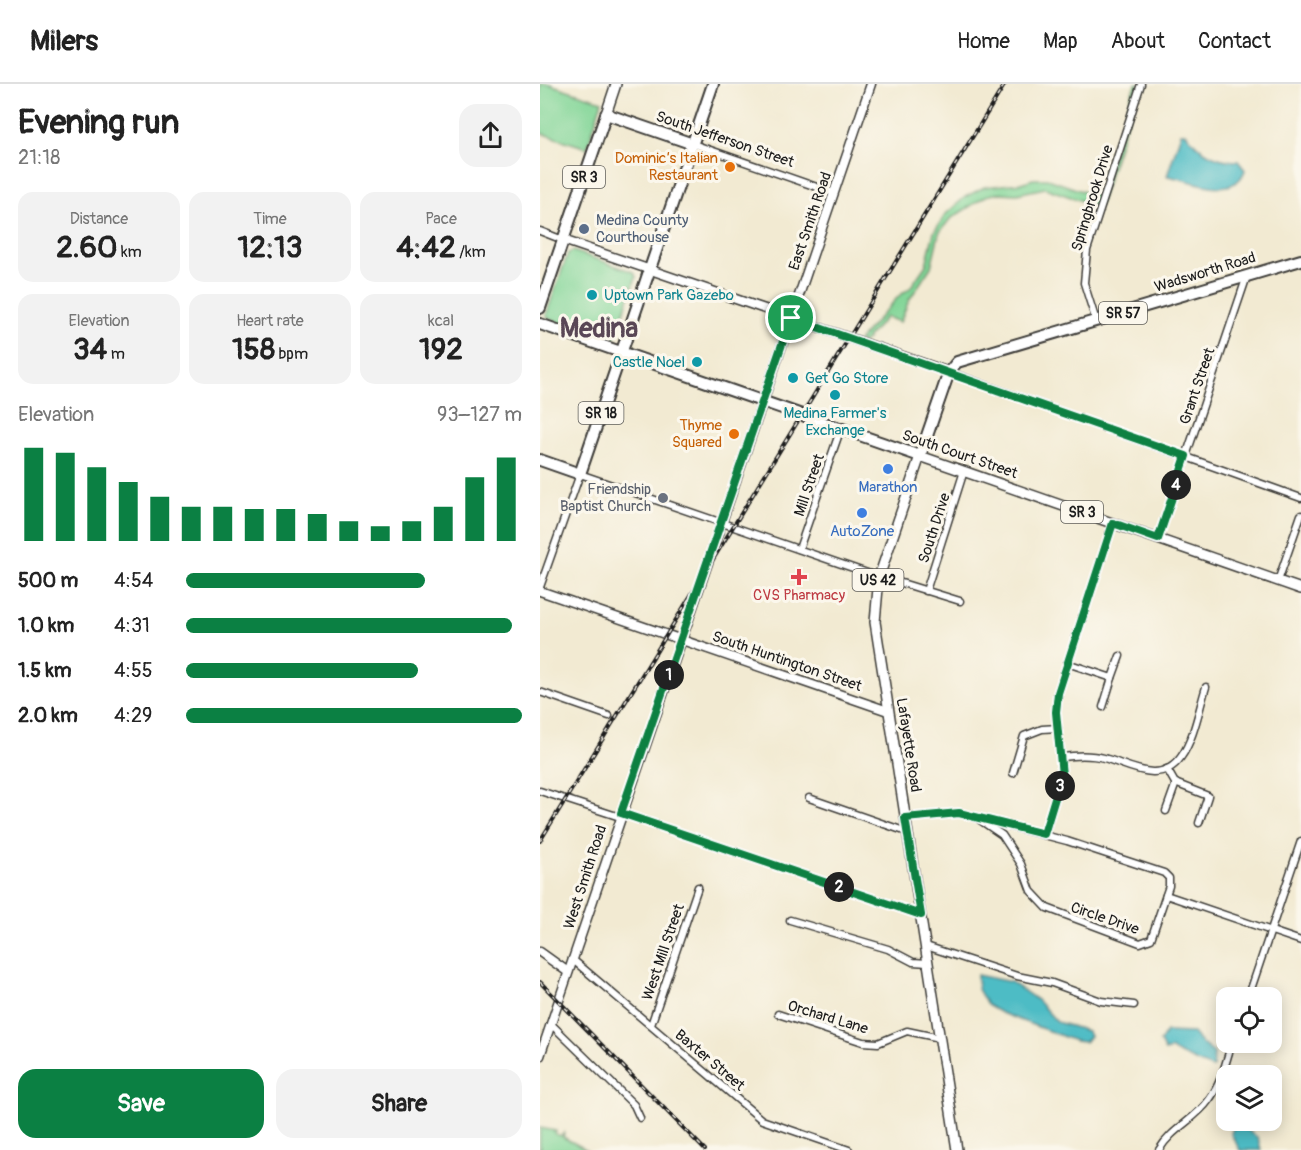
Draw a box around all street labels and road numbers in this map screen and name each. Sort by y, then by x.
street label: South Jefferson Street [653,107,797,172]
street label: Springbrook Drive [1067,142,1118,253]
road number: SR 3 [563,166,605,188]
street label: East Smith Road [785,169,836,273]
street label: Wadsworth Road [1152,248,1258,297]
road number: SR 57 [1099,302,1147,324]
street label: Grant Street [1175,344,1220,427]
road number: SR 18 [578,402,624,424]
street label: South Court Street [900,426,1021,483]
street label: Mill Street [790,451,829,519]
street label: South Drive [914,490,955,566]
road number: SR 3 [1061,501,1103,523]
road number: US 42 [852,569,904,591]
street label: South Huntington Street [709,627,865,696]
street label: Lafayette Road [892,696,925,794]
street label: West Smith Road [560,823,611,932]
street label: Circle Drive [1068,898,1142,939]
street label: West Mill Street [638,901,689,1003]
street label: Orchard Lane [785,996,871,1039]
street label: Baxter Street [671,1026,749,1096]

